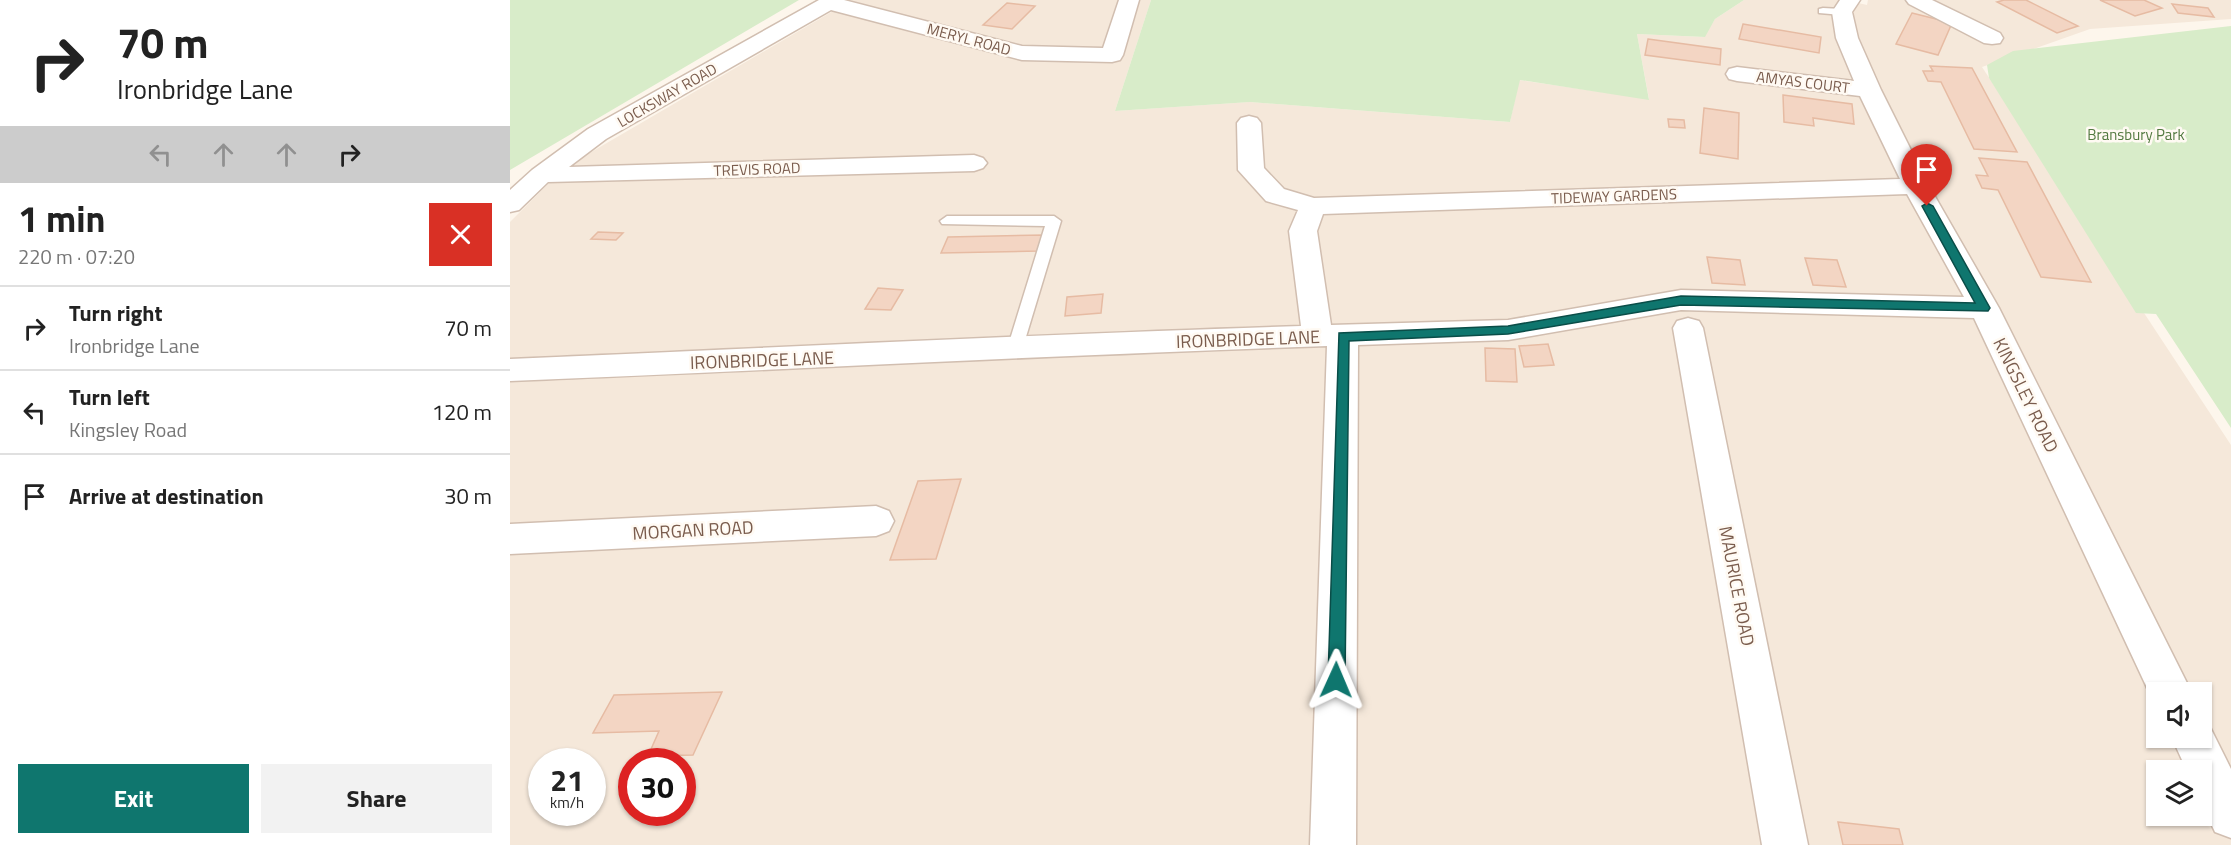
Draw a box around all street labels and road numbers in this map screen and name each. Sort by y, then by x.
street label: MERYL ROAD [925,17,1013,61]
street label: LOCKSWAY ROAD [613,57,721,133]
street label: AMYAS COURT [1755,65,1851,99]
street label: TREVIS ROAD [713,156,801,182]
street label: TIDEWAY GARDENS [1551,182,1677,210]
street label: IRONBRIDGE LANE [1175,323,1321,355]
street label: KINGSLEY ROAD [1986,333,2066,457]
street label: IRONBRIDGE LANE [689,344,835,376]
street label: MORGAN ROAD [632,513,754,547]
street label: MAURICE ROAD [1712,524,1762,648]

